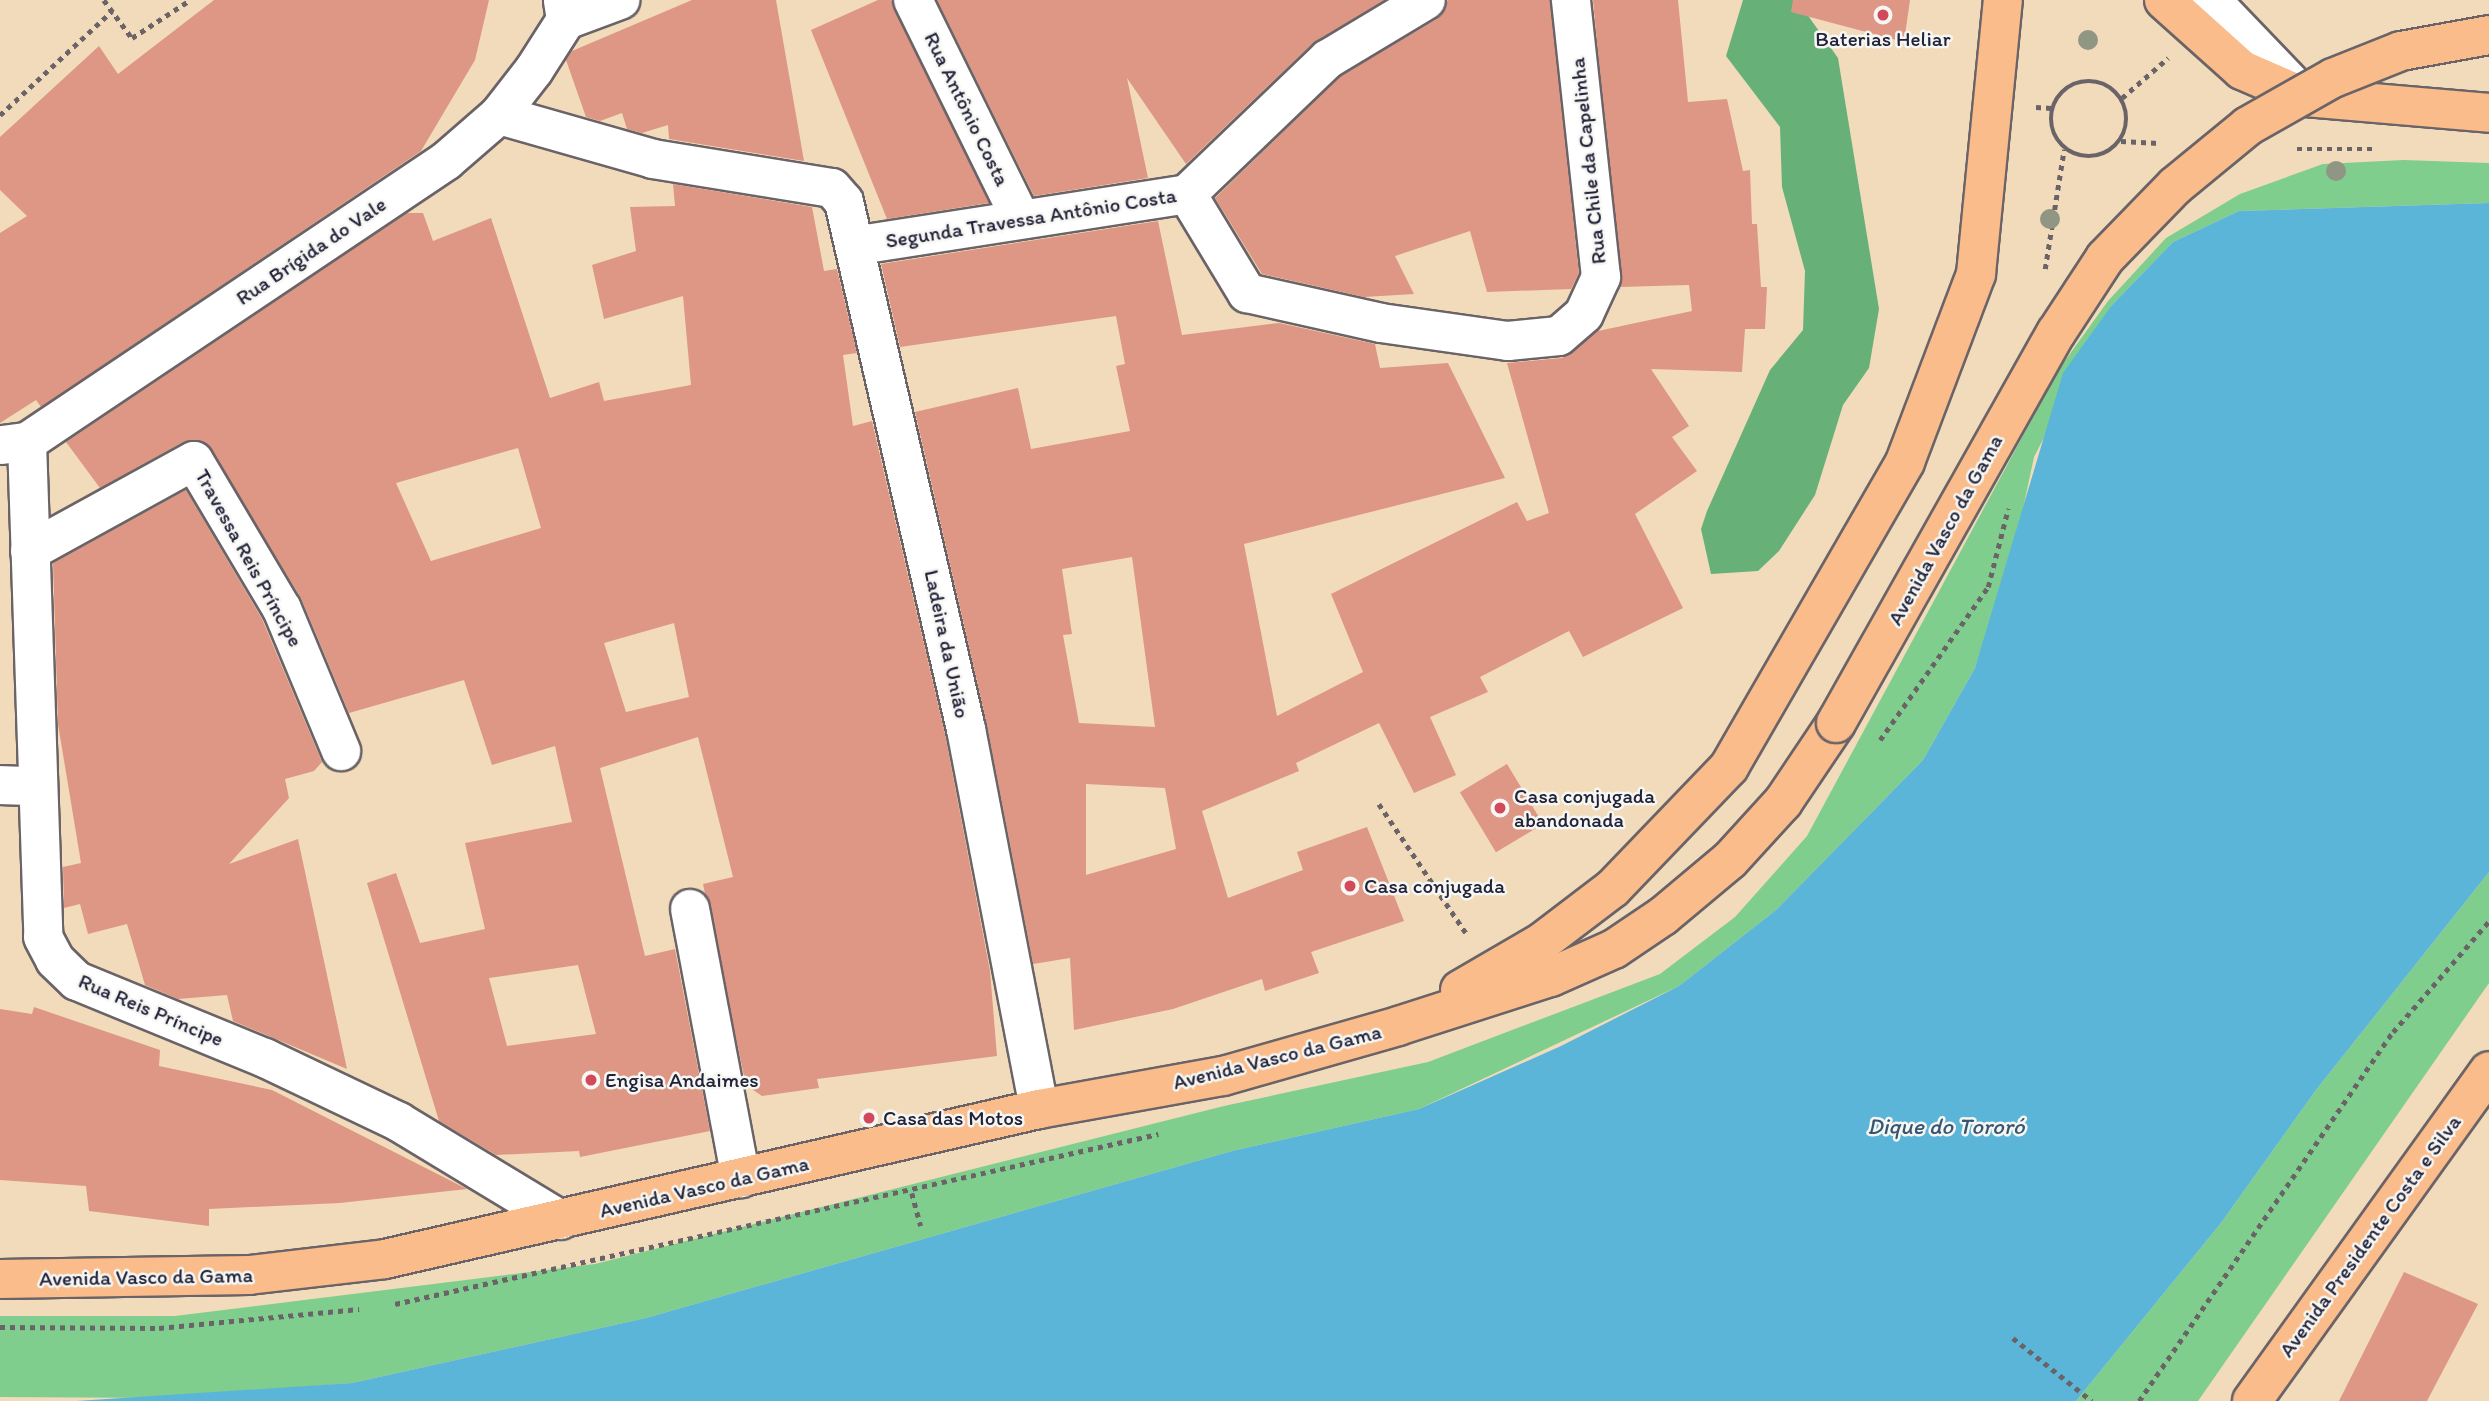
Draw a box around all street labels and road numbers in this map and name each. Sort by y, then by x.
street label: Rua Antônio Costa [919,28,1015,190]
street label: Rua Chile da Capelinha [1565,56,1611,266]
street label: Segunda Travessa Antônio Costa [884,183,1178,253]
street label: Rua Brígida do Vale [232,192,390,310]
street label: Avenida Vasco da Gama [1882,430,2008,630]
street label: Travessa Reis Príncipe [190,465,308,651]
street label: Ladeira da União [919,567,975,721]
street label: Rua Reis Príncipe [75,968,227,1052]
street label: Avenida Vasco da Gama [1170,1019,1384,1095]
street label: Avenida Presidente Costa e Silva [2274,1110,2466,1362]
street label: Avenida Vasco da Gama [597,1151,811,1223]
street label: Avenida Vasco da Gama [39,1263,253,1291]

